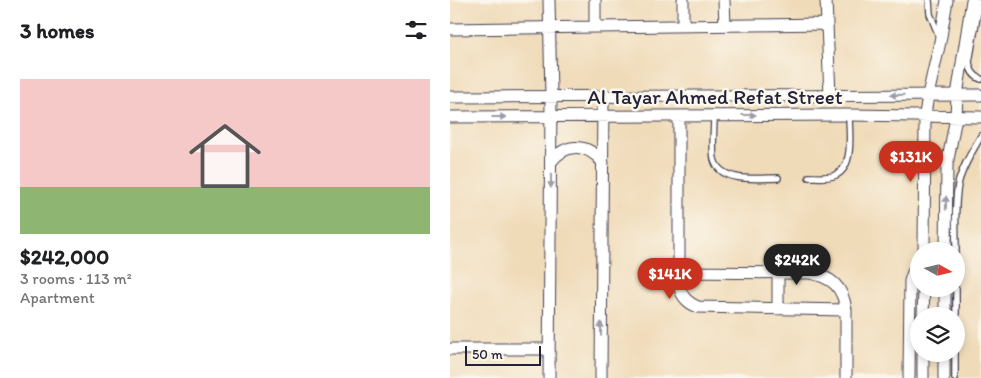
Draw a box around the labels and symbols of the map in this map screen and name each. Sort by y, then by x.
street label: Al Tayar Ahmed Refat Street [587,84,843,109]
one-way arrow [889,91,905,99]
one-way arrow [741,111,757,119]
one-way arrow [491,112,507,120]
pin: $131K [876,140,946,183]
one-way arrow [547,173,555,189]
one-way arrow [942,194,950,210]
north arrow [910,242,965,298]
pin: $242K [762,244,832,286]
pin: $141K [635,258,705,300]
one-way arrow [597,321,605,337]
scale bar [465,343,541,366]

